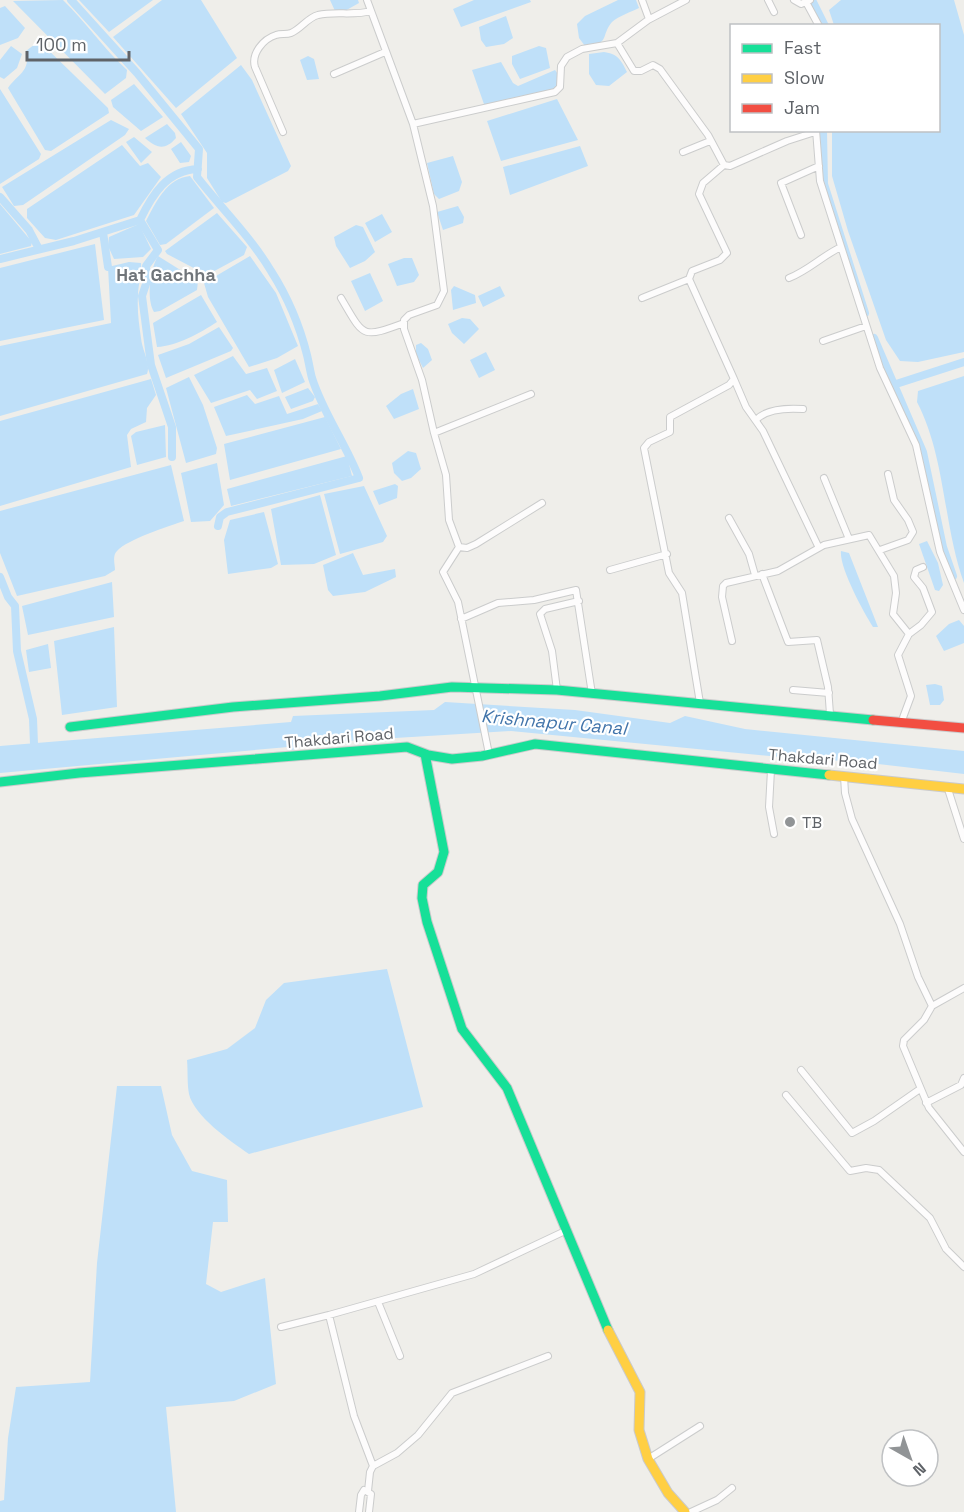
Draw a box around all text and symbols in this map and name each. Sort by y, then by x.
scale bar [27,24,129,62]
legend [730,24,940,132]
text: 100 m [36,33,87,56]
text: Fast [784,36,821,59]
text: Slow [784,66,825,89]
text: Jam [784,96,820,119]
district label: Hat Gachha [116,263,216,286]
water label: Krishnapur Canal [480,704,630,740]
street label: Thakdari Road [284,723,394,753]
street label: Thakdari Road [768,744,878,774]
place label: TB [802,812,822,833]
marker: TB [783,815,797,829]
north arrow [880,1428,940,1488]
text: N [908,1458,930,1481]

